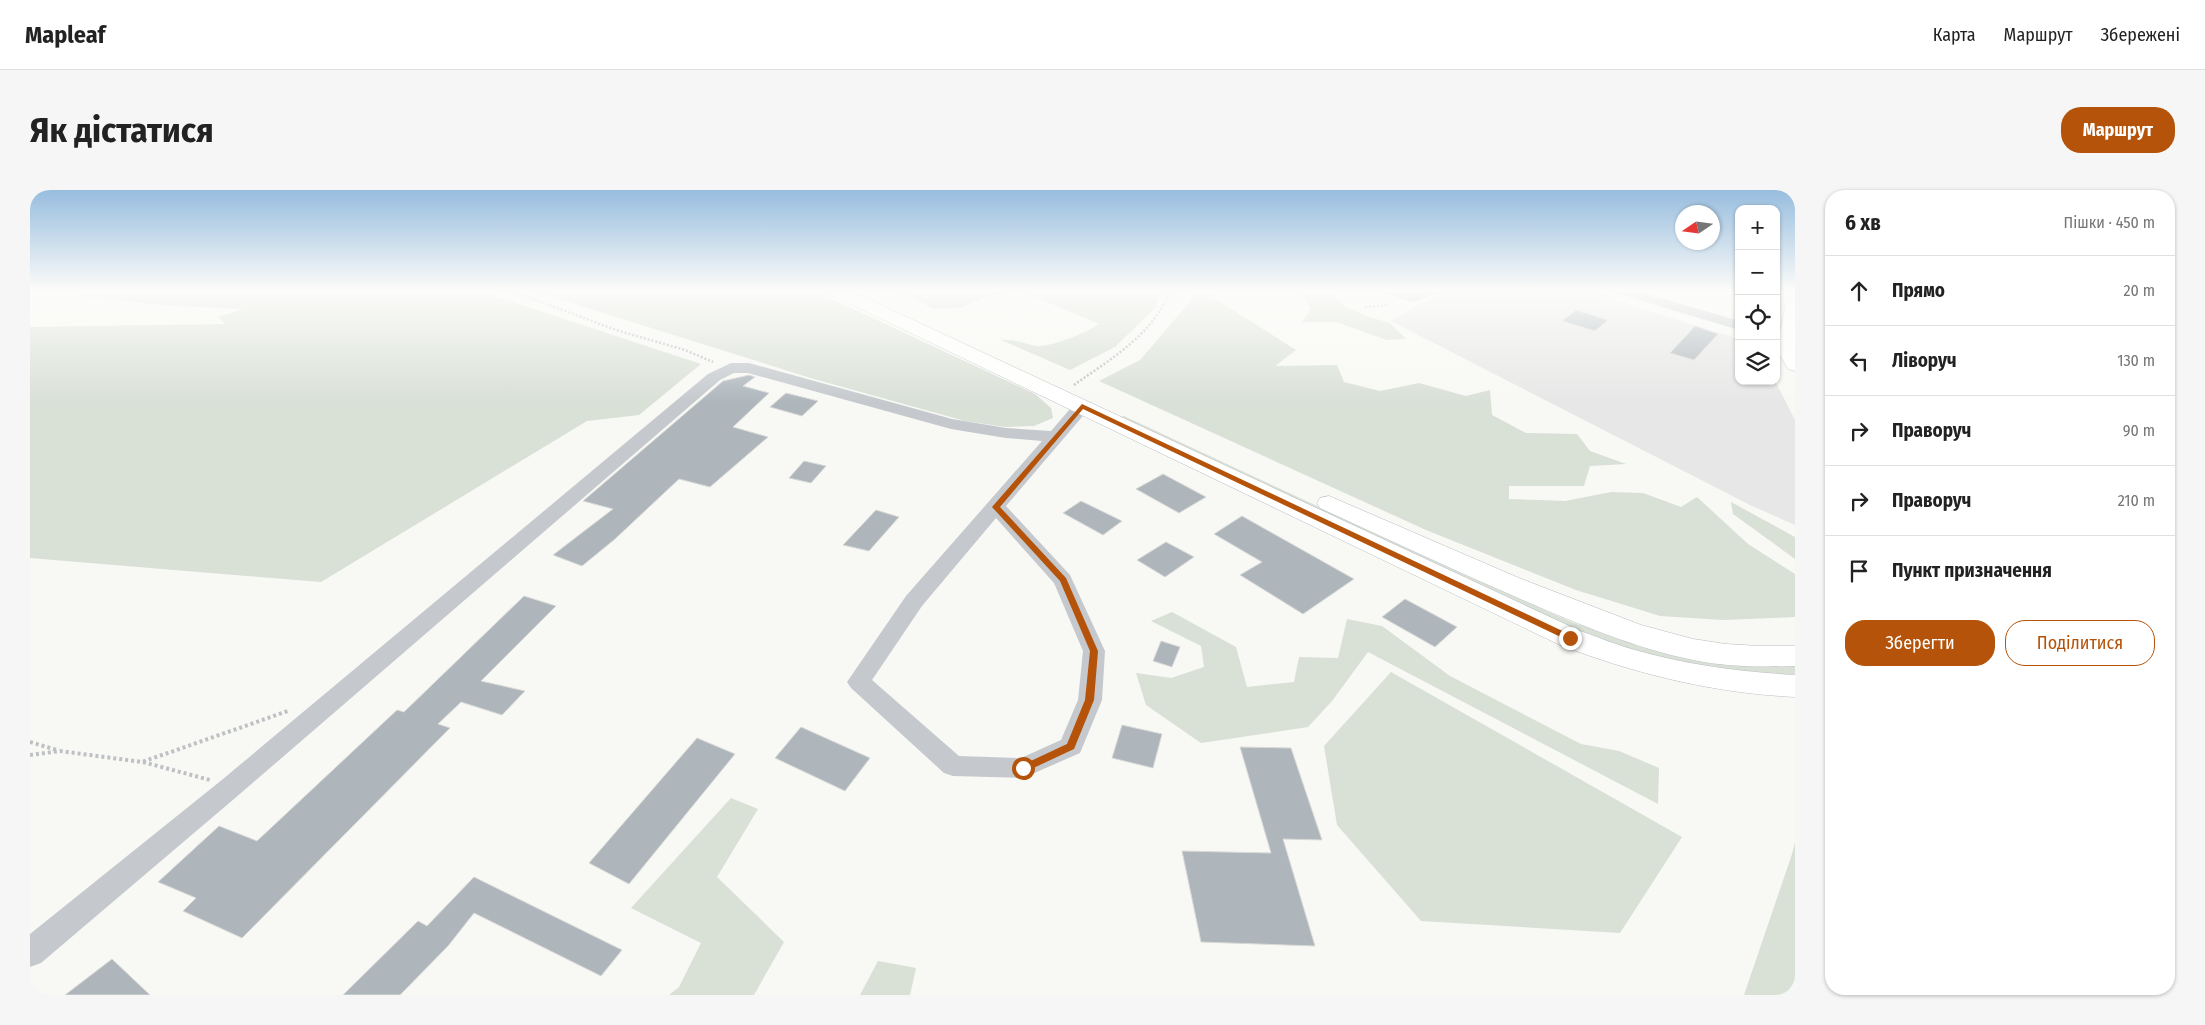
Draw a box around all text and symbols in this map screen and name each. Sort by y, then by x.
text: Mapleaf [25,21,105,49]
text: Карта [1933,24,1976,46]
text: Маршрут [2004,24,2073,46]
text: Збережені [2101,24,2180,46]
button: Маршрут [2061,107,2175,153]
text: Як дістатися [30,109,214,151]
north arrow [1675,205,1720,250]
map controls [1735,205,1780,385]
button: + [1735,205,1780,250]
text: 6 хв [1845,210,1881,236]
text: Пішки · 450 m [2064,213,2155,232]
button: − [1735,250,1780,295]
icon: ahead [1845,277,1873,305]
text: Прямо [1892,279,1945,302]
text: 20 m [2124,281,2155,300]
button: locate [1735,295,1780,340]
button: layers [1735,340,1780,385]
icon: left [1845,347,1873,375]
text: Ліворуч [1892,349,1957,372]
text: 130 m [2117,351,2155,370]
icon: right [1845,417,1873,445]
text: Праворуч [1892,419,1971,442]
text: 90 m [2123,421,2155,440]
icon: right [1845,487,1873,515]
text: Праворуч [1892,489,1971,512]
text: 210 m [2118,491,2155,510]
icon: arrive [1845,557,1873,585]
text: Пункт призначення [1892,559,2052,582]
button: Зберегти [1845,620,1995,666]
button: Поділитися [2005,620,2155,666]
route end [1559,627,1582,650]
route start [1012,757,1035,780]

